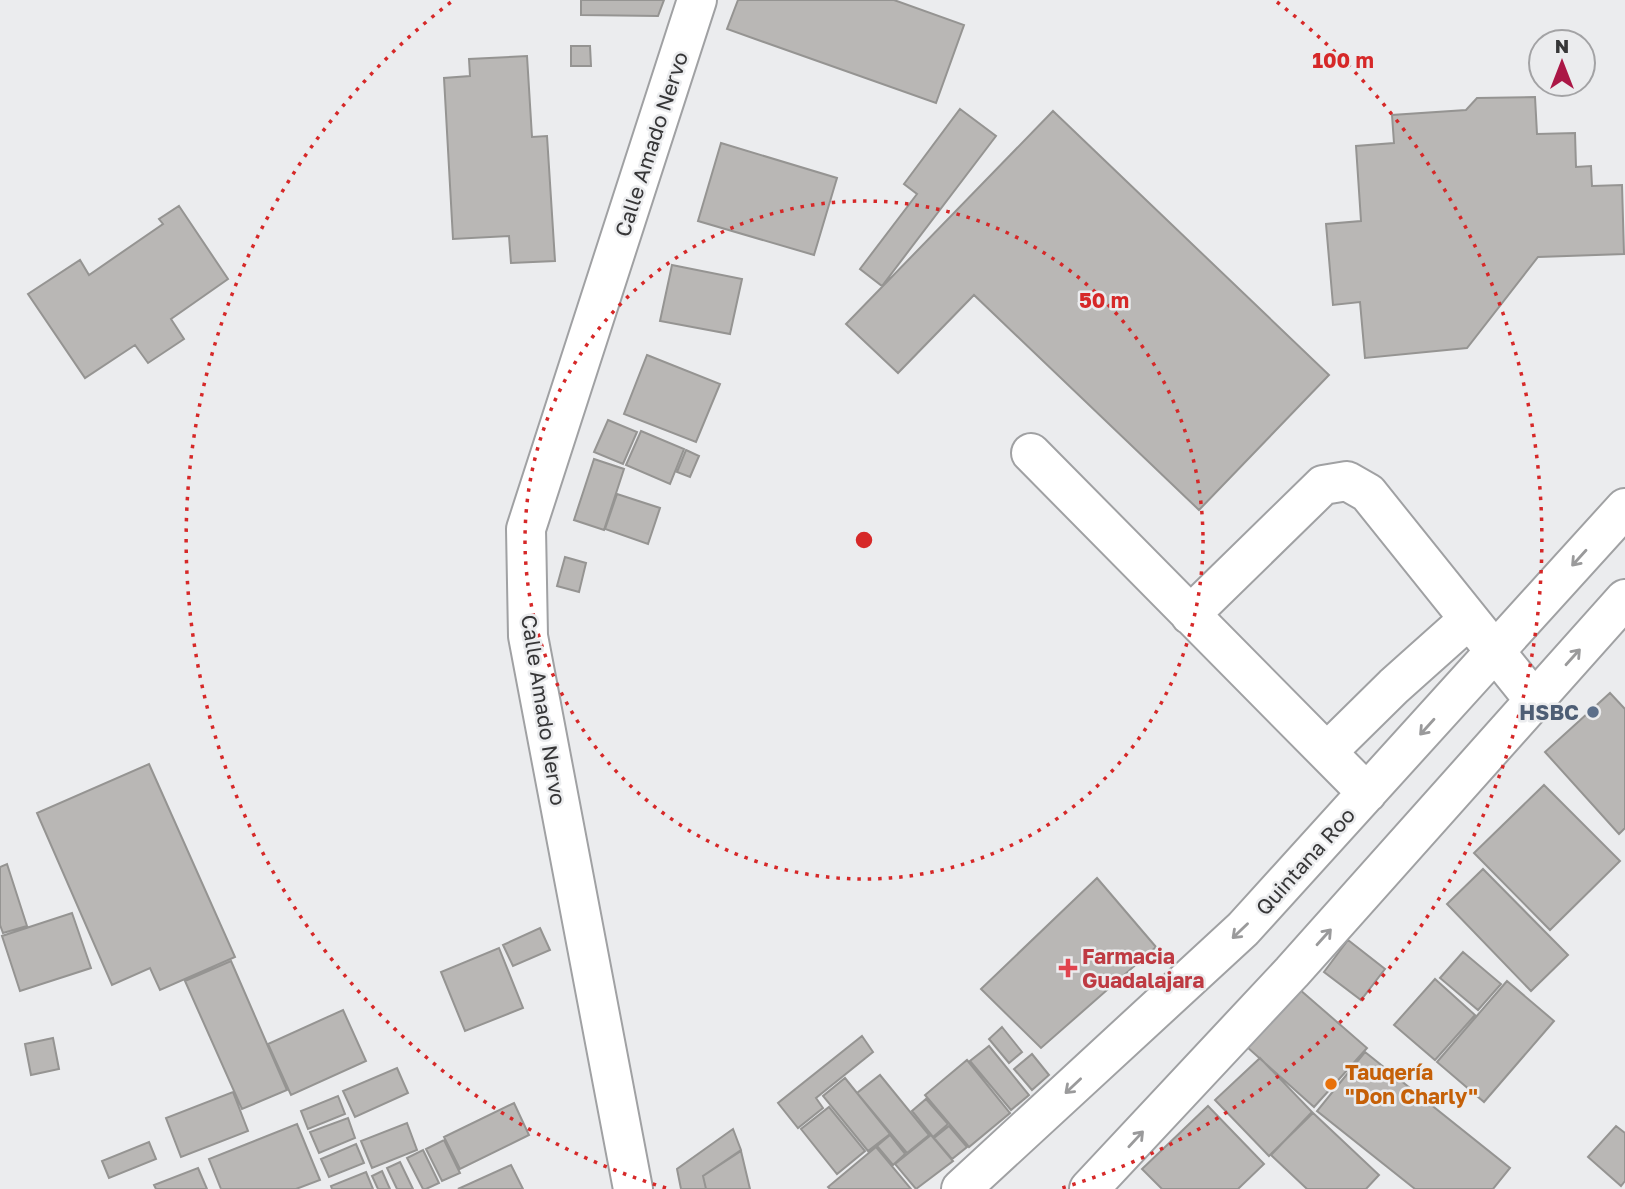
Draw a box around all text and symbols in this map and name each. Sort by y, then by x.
north arrow [1527,28,1597,98]
text: N [1555,34,1569,57]
text: 100 m [1312,47,1374,73]
street label: Calle Amado Nervo [609,48,693,240]
text: 50 m [1079,287,1129,313]
centre of rings [852,528,876,552]
one-way arrow [1571,549,1588,566]
street label: Calle Amado Nervo [516,613,572,807]
one-way arrow [1565,649,1582,666]
place label: HSBC [1519,699,1579,725]
marker: HSBC [1585,704,1601,720]
one-way arrow [1419,718,1435,736]
street label: Quintana Roo [1250,802,1360,920]
one-way arrow [1232,923,1249,940]
one-way arrow [1316,928,1332,946]
place label: Farmacia Guadalajara [1082,943,1204,993]
marker: Farmacia Guadalajara [1060,960,1076,976]
place label: Tauqería "Don Charly" [1345,1059,1478,1109]
marker: Tauqería "Don Charly" [1323,1076,1339,1092]
one-way arrow [1065,1077,1082,1094]
one-way arrow [1128,1130,1144,1148]

